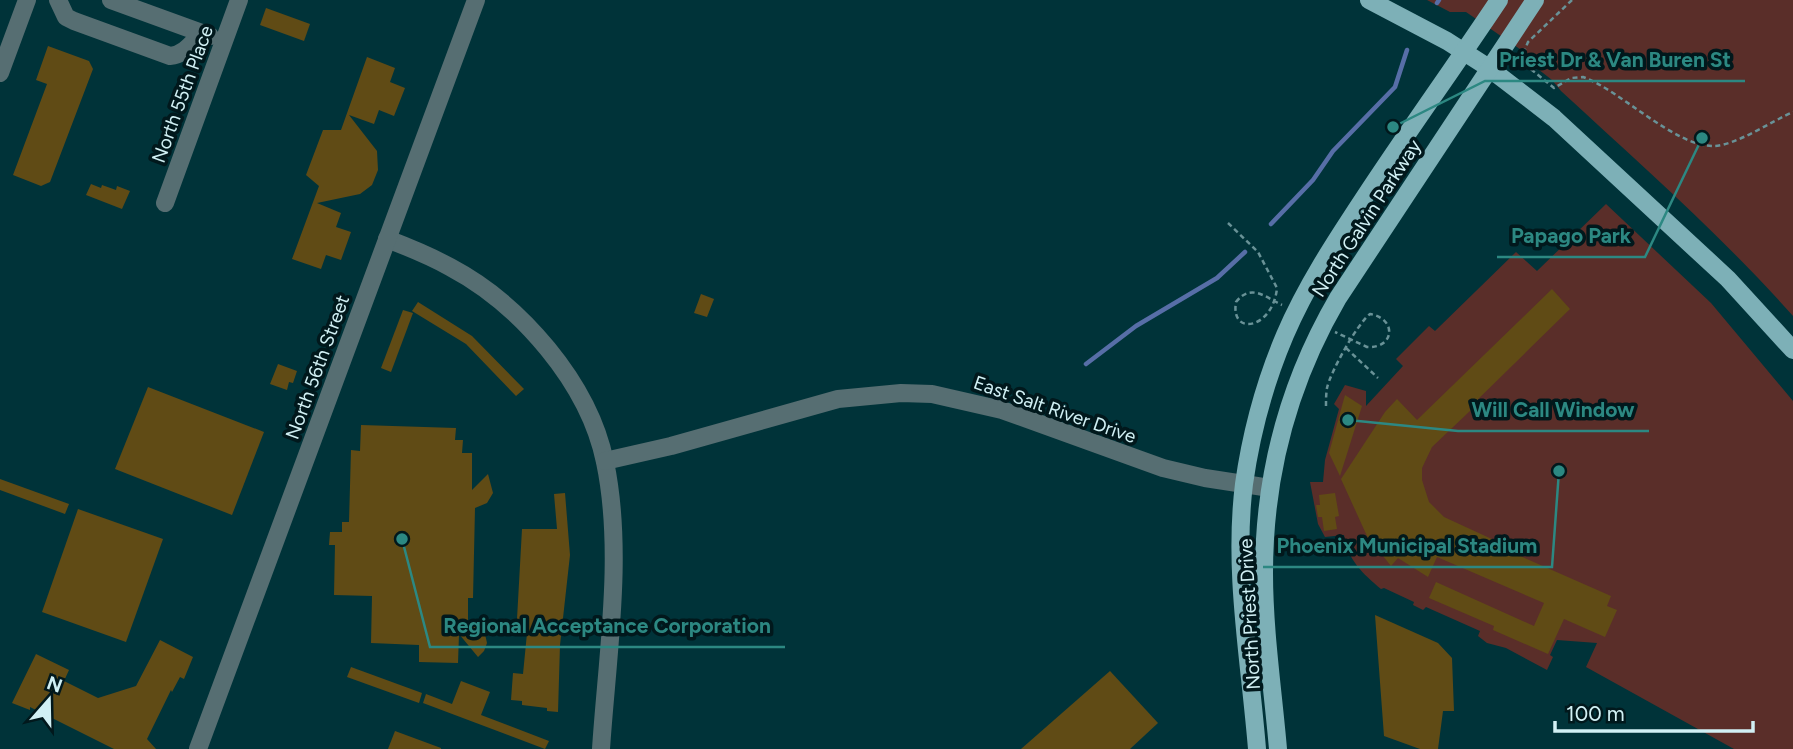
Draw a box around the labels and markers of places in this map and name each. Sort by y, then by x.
callout: Priest Dr & Van Buren St [1485,39,1745,81]
callout: Papago Park [1497,215,1645,257]
callout: Will Call Window [1458,389,1649,431]
callout: Phoenix Municipal Stadium [1263,525,1552,567]
callout: Regional Acceptance Corporation [430,605,785,647]

